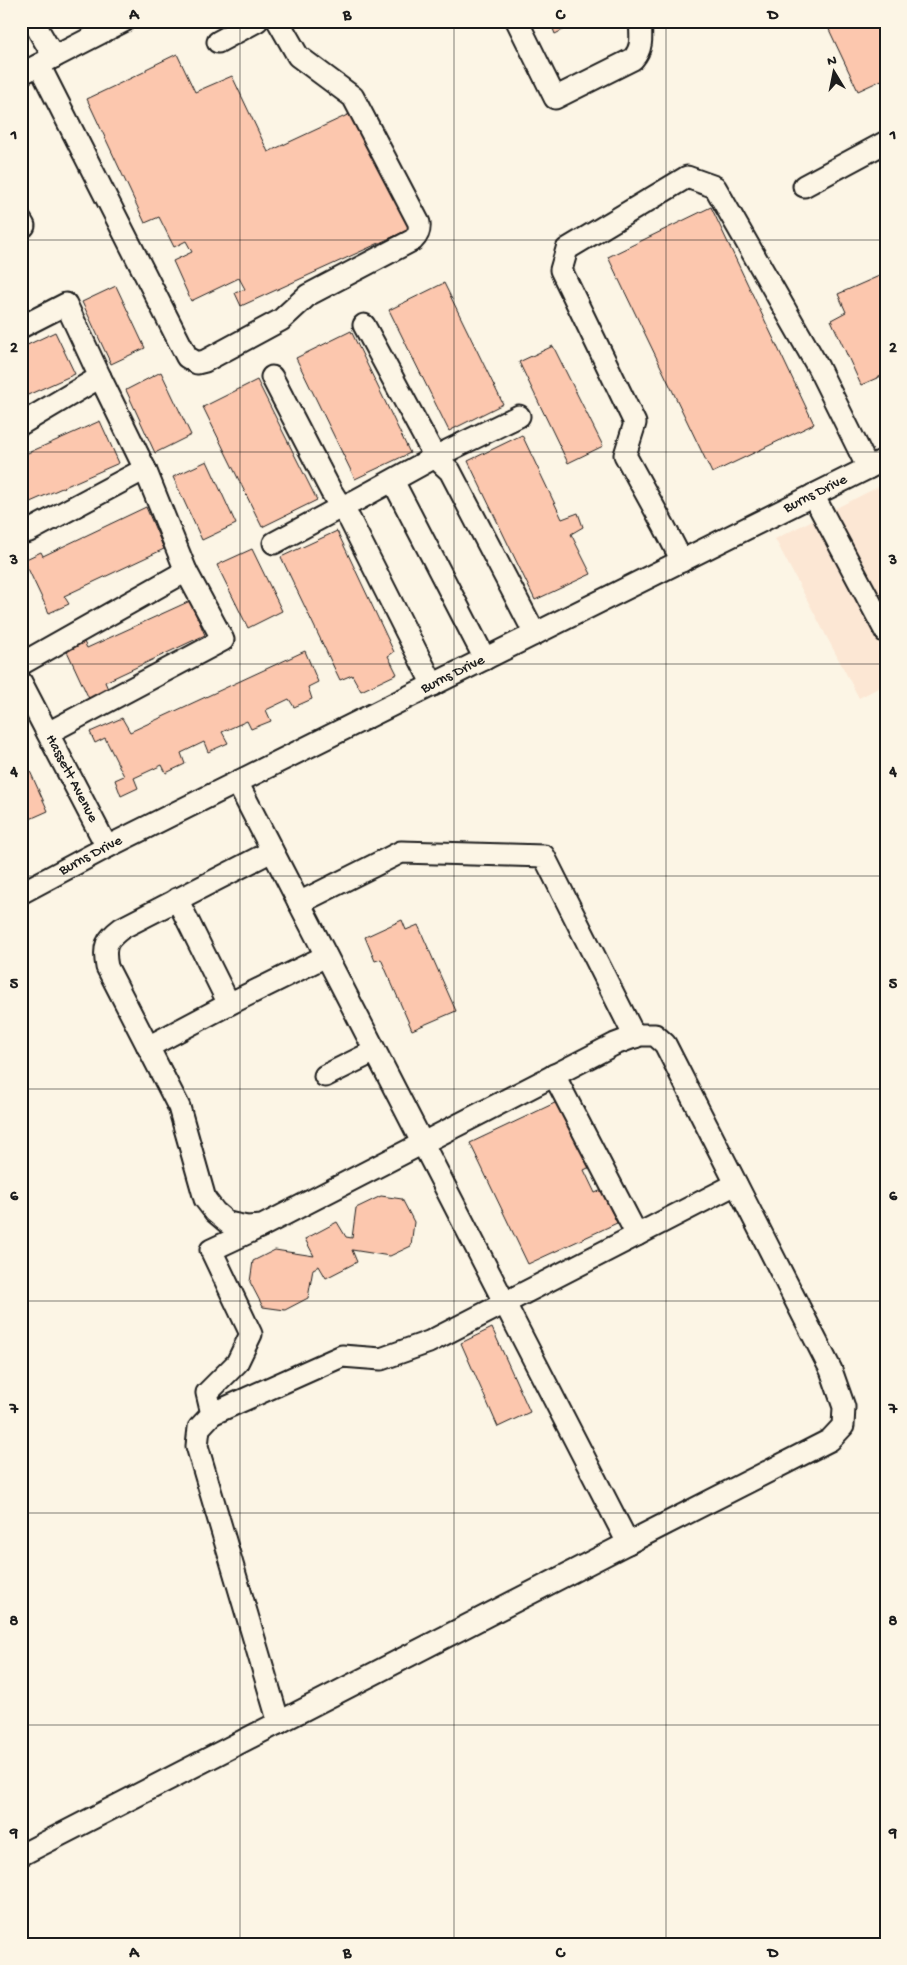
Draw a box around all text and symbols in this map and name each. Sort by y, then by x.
text: A [128,7,140,26]
text: B [342,7,352,26]
text: C [555,7,566,26]
text: D [766,7,779,26]
north arrow [810,48,860,98]
text: N [826,52,838,71]
text: 1 [10,127,17,146]
text: 1 [889,127,896,146]
text: 2 [10,340,18,359]
text: 2 [889,340,897,359]
street label: Burns Drive [780,471,851,518]
text: 3 [9,552,18,571]
text: 3 [888,552,897,571]
street label: Burns Drive [417,651,488,699]
street label: Hassett Avenue [41,732,102,826]
text: 4 [9,764,18,783]
text: 4 [888,764,897,783]
street label: Burns Drive [55,832,126,880]
text: 5 [10,976,19,995]
text: 5 [889,976,898,995]
text: 6 [10,1188,19,1207]
text: 6 [889,1188,898,1207]
text: 7 [9,1401,19,1420]
text: 7 [888,1401,898,1420]
text: 8 [10,1613,19,1632]
text: 8 [889,1613,898,1632]
text: 9 [9,1825,18,1844]
text: 9 [888,1825,897,1844]
text: A [128,1945,140,1964]
text: B [342,1945,352,1964]
text: C [555,1945,566,1964]
text: D [766,1945,779,1964]

